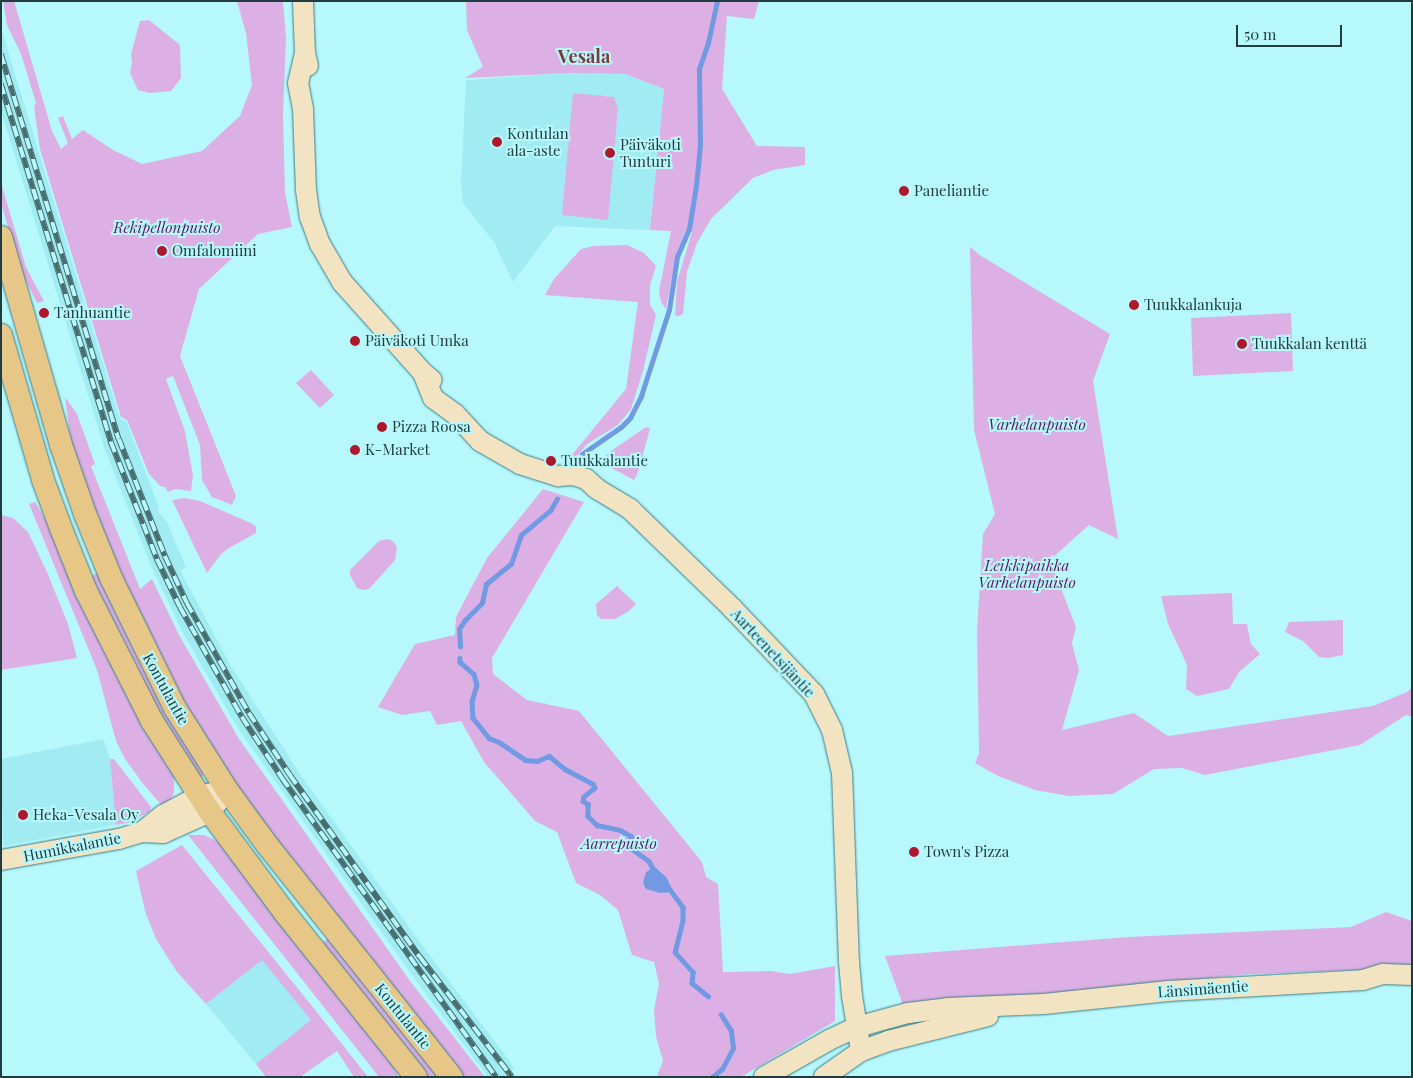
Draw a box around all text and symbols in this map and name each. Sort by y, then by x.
scale bar [1238,15,1344,47]
text: 50 m [1244,24,1276,44]
district label: Vesala [558,45,610,67]
place label: Kontulan ala-aste [507,124,569,159]
place label: Päiväkoti Tunturi [620,135,681,170]
marker: Kontulan ala-aste [491,136,503,148]
marker: Päiväkoti Tunturi [604,147,616,159]
place label: Paneliantie [914,182,989,200]
marker: Paneliantie [898,185,910,197]
park label: Rekipellonpuisto [113,219,221,237]
place label: Omfalomiini [172,242,257,260]
marker: Omfalomiini [156,245,168,257]
place label: Tuukkalankuja [1144,296,1242,314]
marker: Tuukkalankuja [1128,299,1140,311]
place label: Tanhuantie [54,304,131,322]
marker: Tanhuantie [38,307,50,319]
place label: Päiväkoti Umka [365,332,469,350]
marker: Päiväkoti Umka [349,335,361,347]
place label: Tuukkalan kenttä [1252,335,1367,353]
marker: Tuukkalan kenttä [1236,338,1248,350]
park label: Varhelanpuisto [988,416,1086,434]
place label: Pizza Roosa [392,418,471,436]
marker: Pizza Roosa [376,421,388,433]
place label: K-Market [365,441,430,459]
marker: K-Market [349,444,361,456]
place label: Tuukkalantie [561,452,648,470]
marker: Tuukkalantie [545,455,557,467]
park label: Leikkipaikka Varhelanpuisto [978,556,1076,591]
street label: Aarteenetsijäntie [727,605,819,701]
street label: Kontulantie [139,650,193,728]
place label: Heka-Vesala Oy [33,806,139,824]
marker: Heka-Vesala Oy [17,809,29,821]
street label: Humikkalantie [22,829,122,865]
park label: Aarrepuisto [581,835,657,853]
place label: Town's Pizza [924,843,1009,861]
marker: Town's Pizza [908,846,920,858]
street label: Länsimäentie [1157,977,1249,1001]
street label: Kontulantie [371,980,435,1052]

